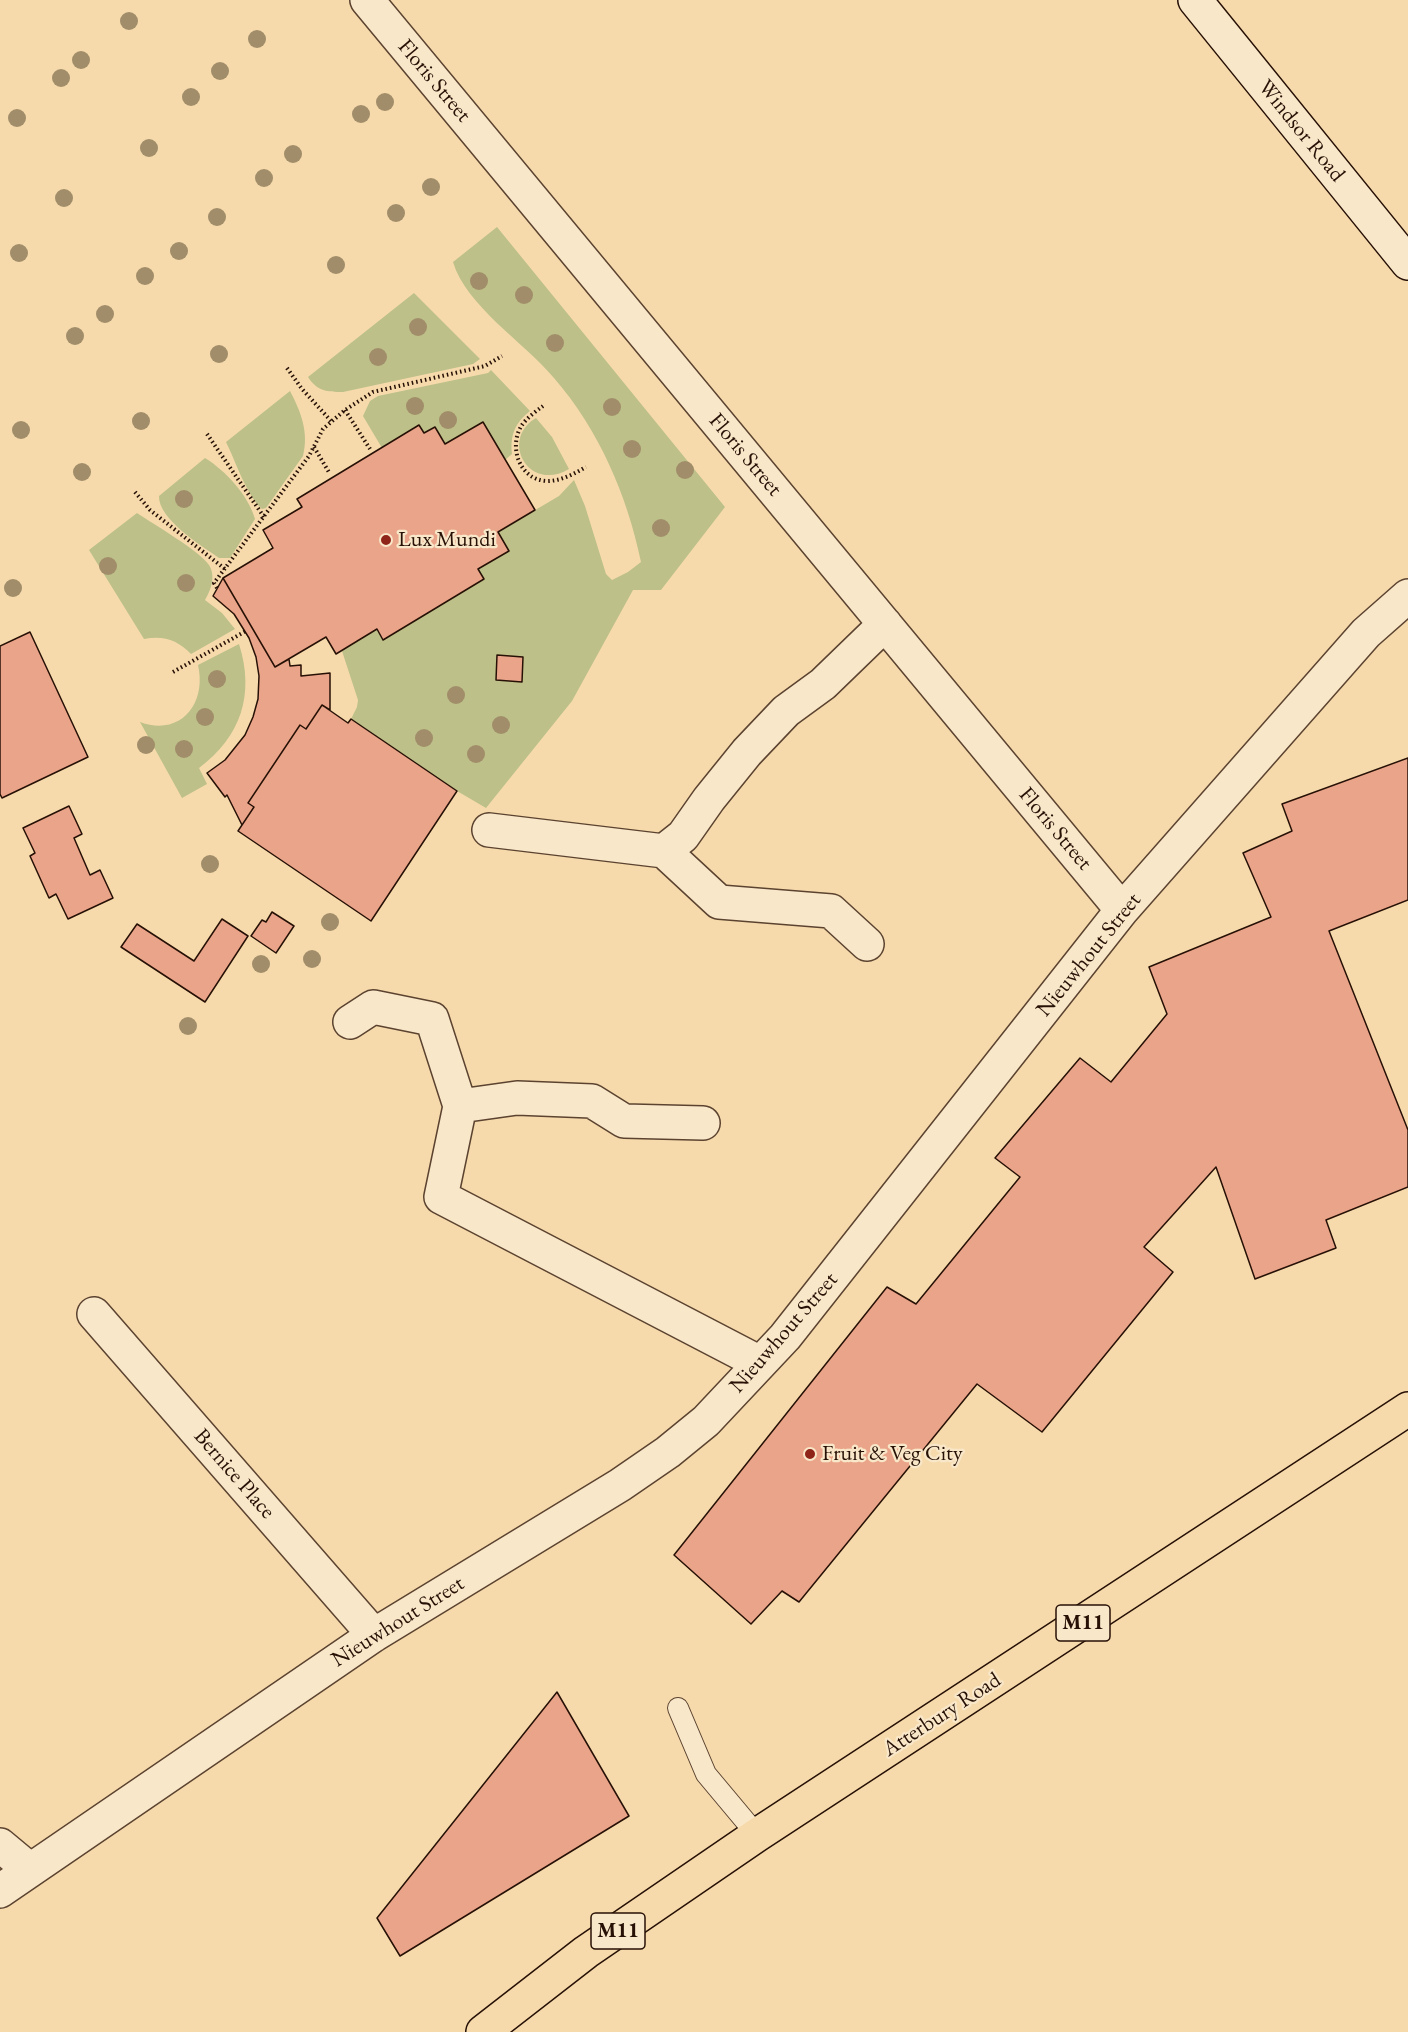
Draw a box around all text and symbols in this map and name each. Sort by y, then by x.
street label: Floris Street [392,34,476,128]
street label: Windsor Road [1252,75,1350,187]
street label: Floris Street [703,408,787,502]
place label: Lux Mundi [398,527,496,553]
marker: Lux Mundi [379,533,393,547]
street label: Floris Street [1013,782,1097,876]
street label: Nieuwhout Street [1031,888,1147,1022]
street label: Nieuwhout Street [724,1267,844,1399]
street label: Bernice Place [188,1424,280,1524]
place label: Fruit & Veg City [822,1441,963,1467]
marker: Fruit & Veg City [803,1447,817,1461]
street label: Nieuwhout Street [327,1571,469,1673]
road number: M11 [1056,1605,1110,1641]
street label: Atterbury Road [878,1667,1006,1763]
road number: M11 [591,1913,645,1949]

